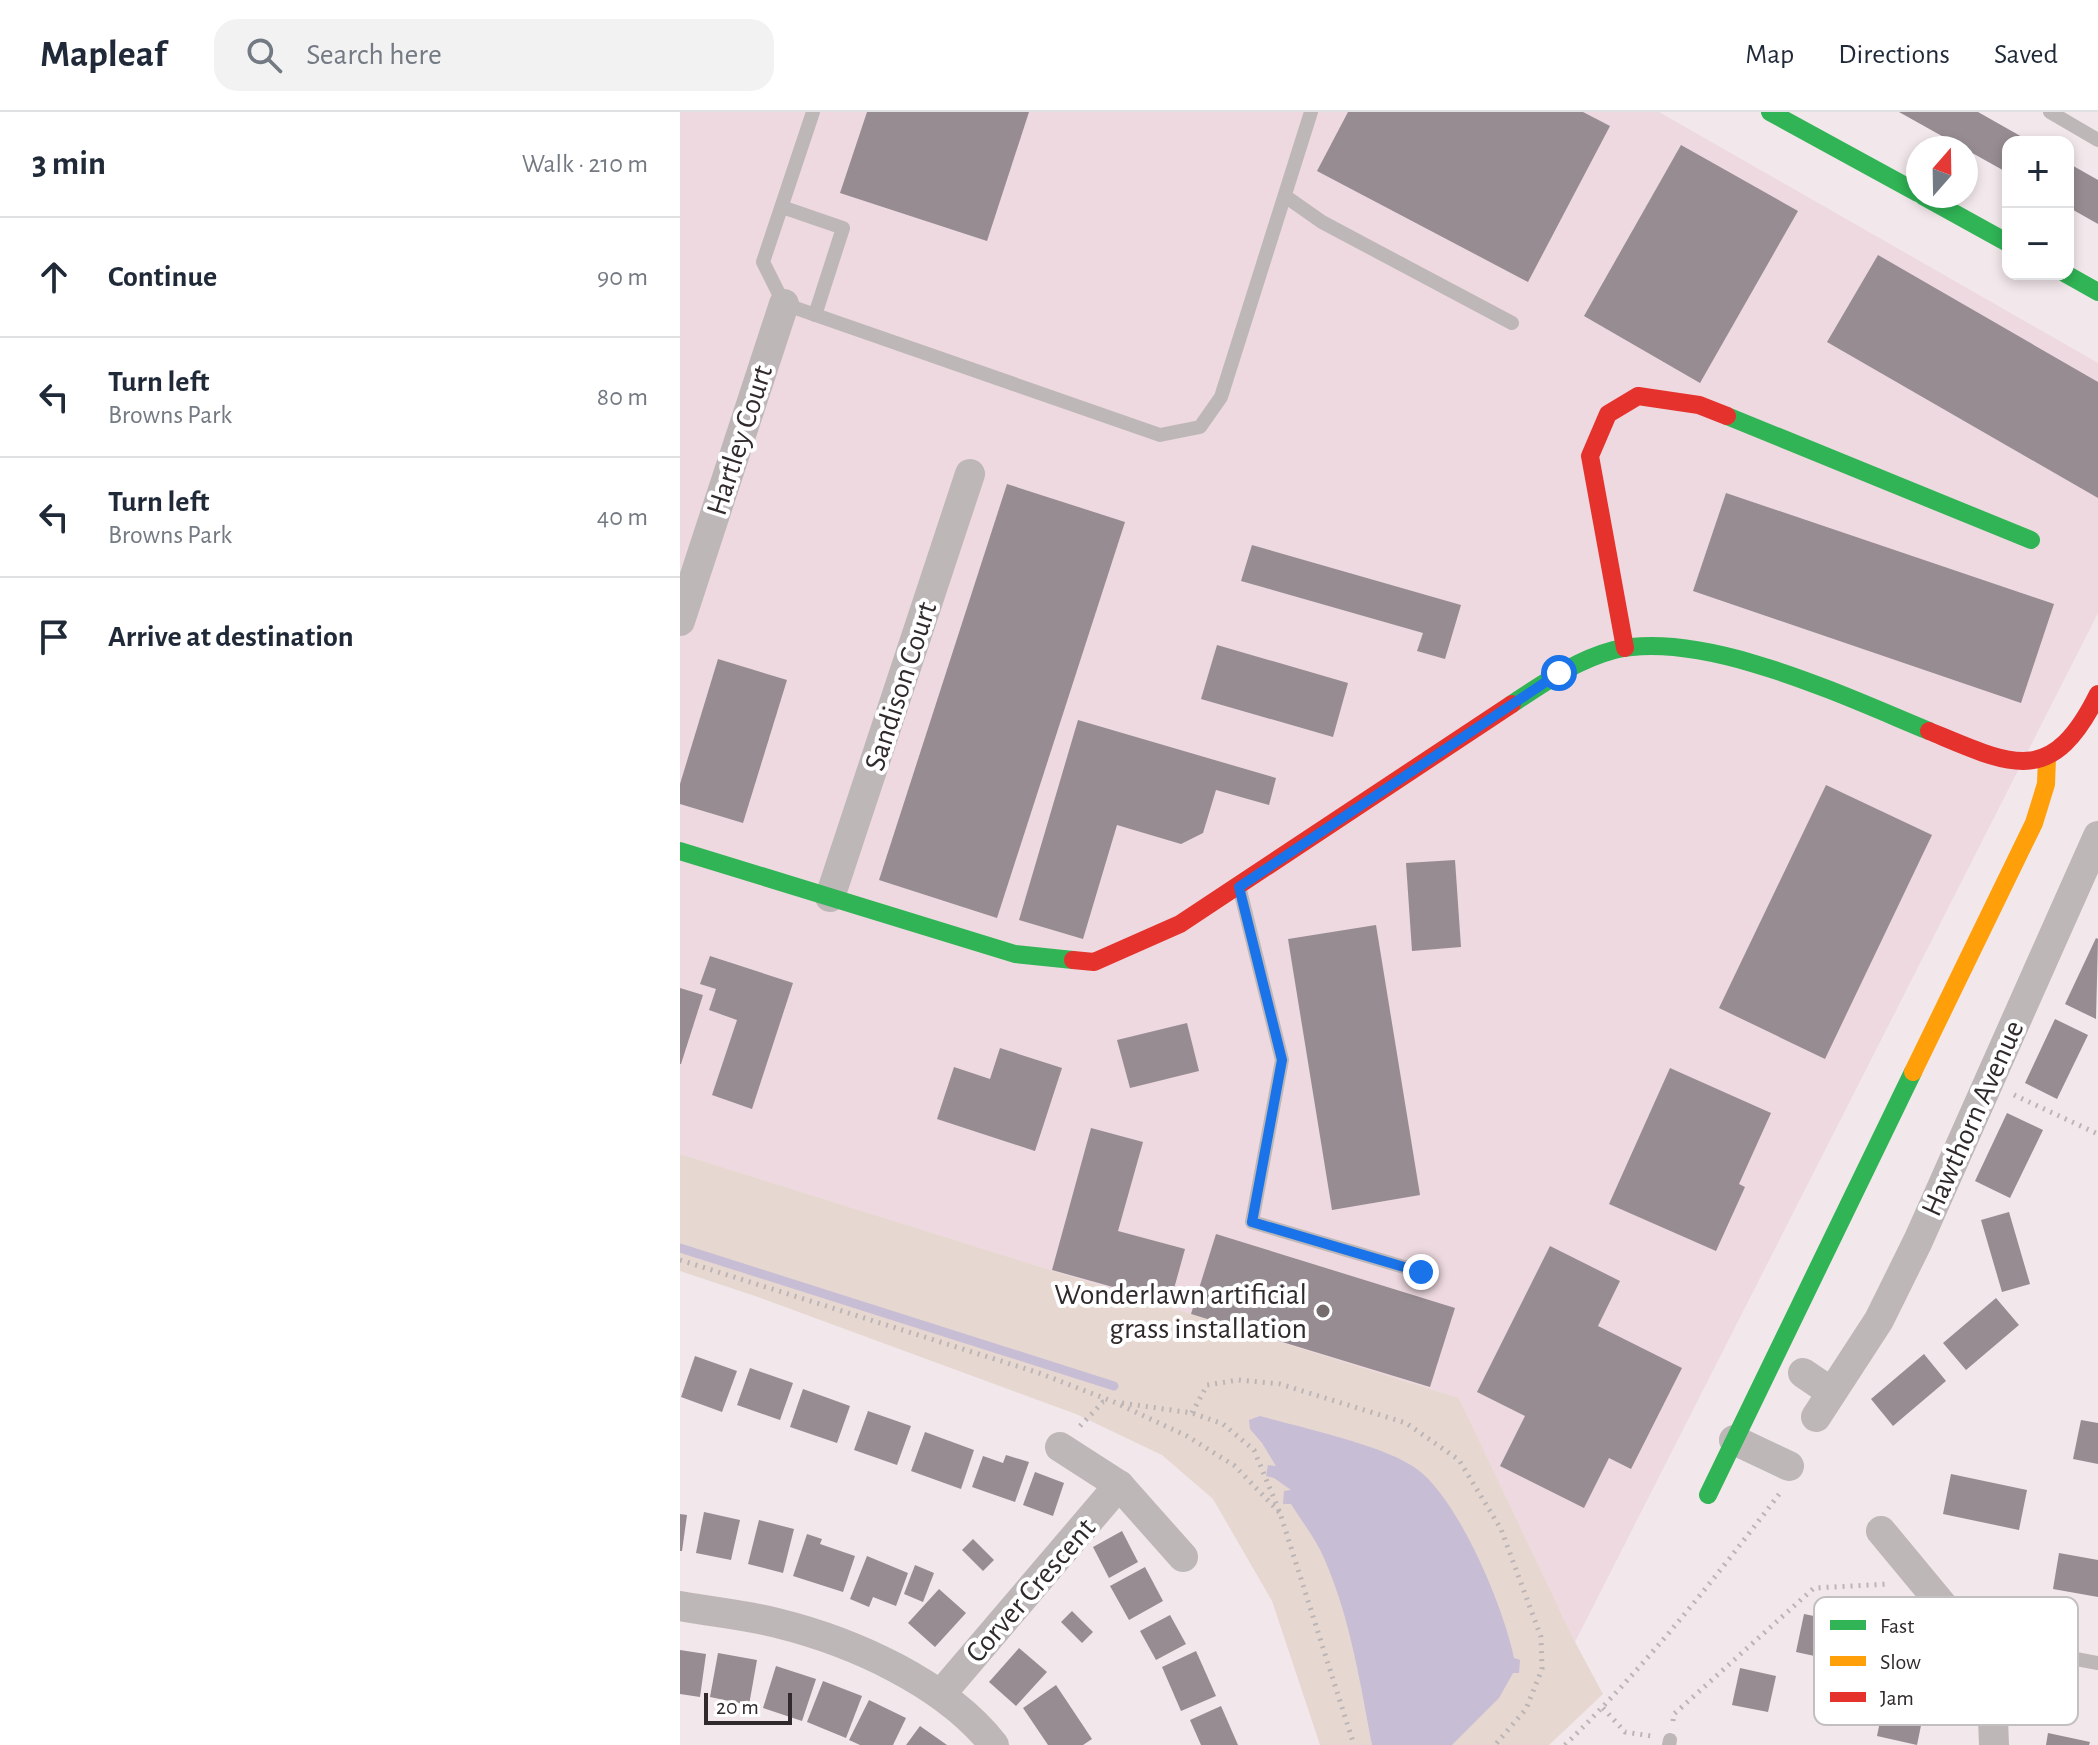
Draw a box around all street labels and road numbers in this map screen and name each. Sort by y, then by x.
street label: Hartley Court [702,361,778,519]
street label: Sandison Court [860,598,942,774]
street label: Hawthorn Avenue [1916,1016,2029,1221]
street label: Corver Crescent [960,1512,1101,1669]

